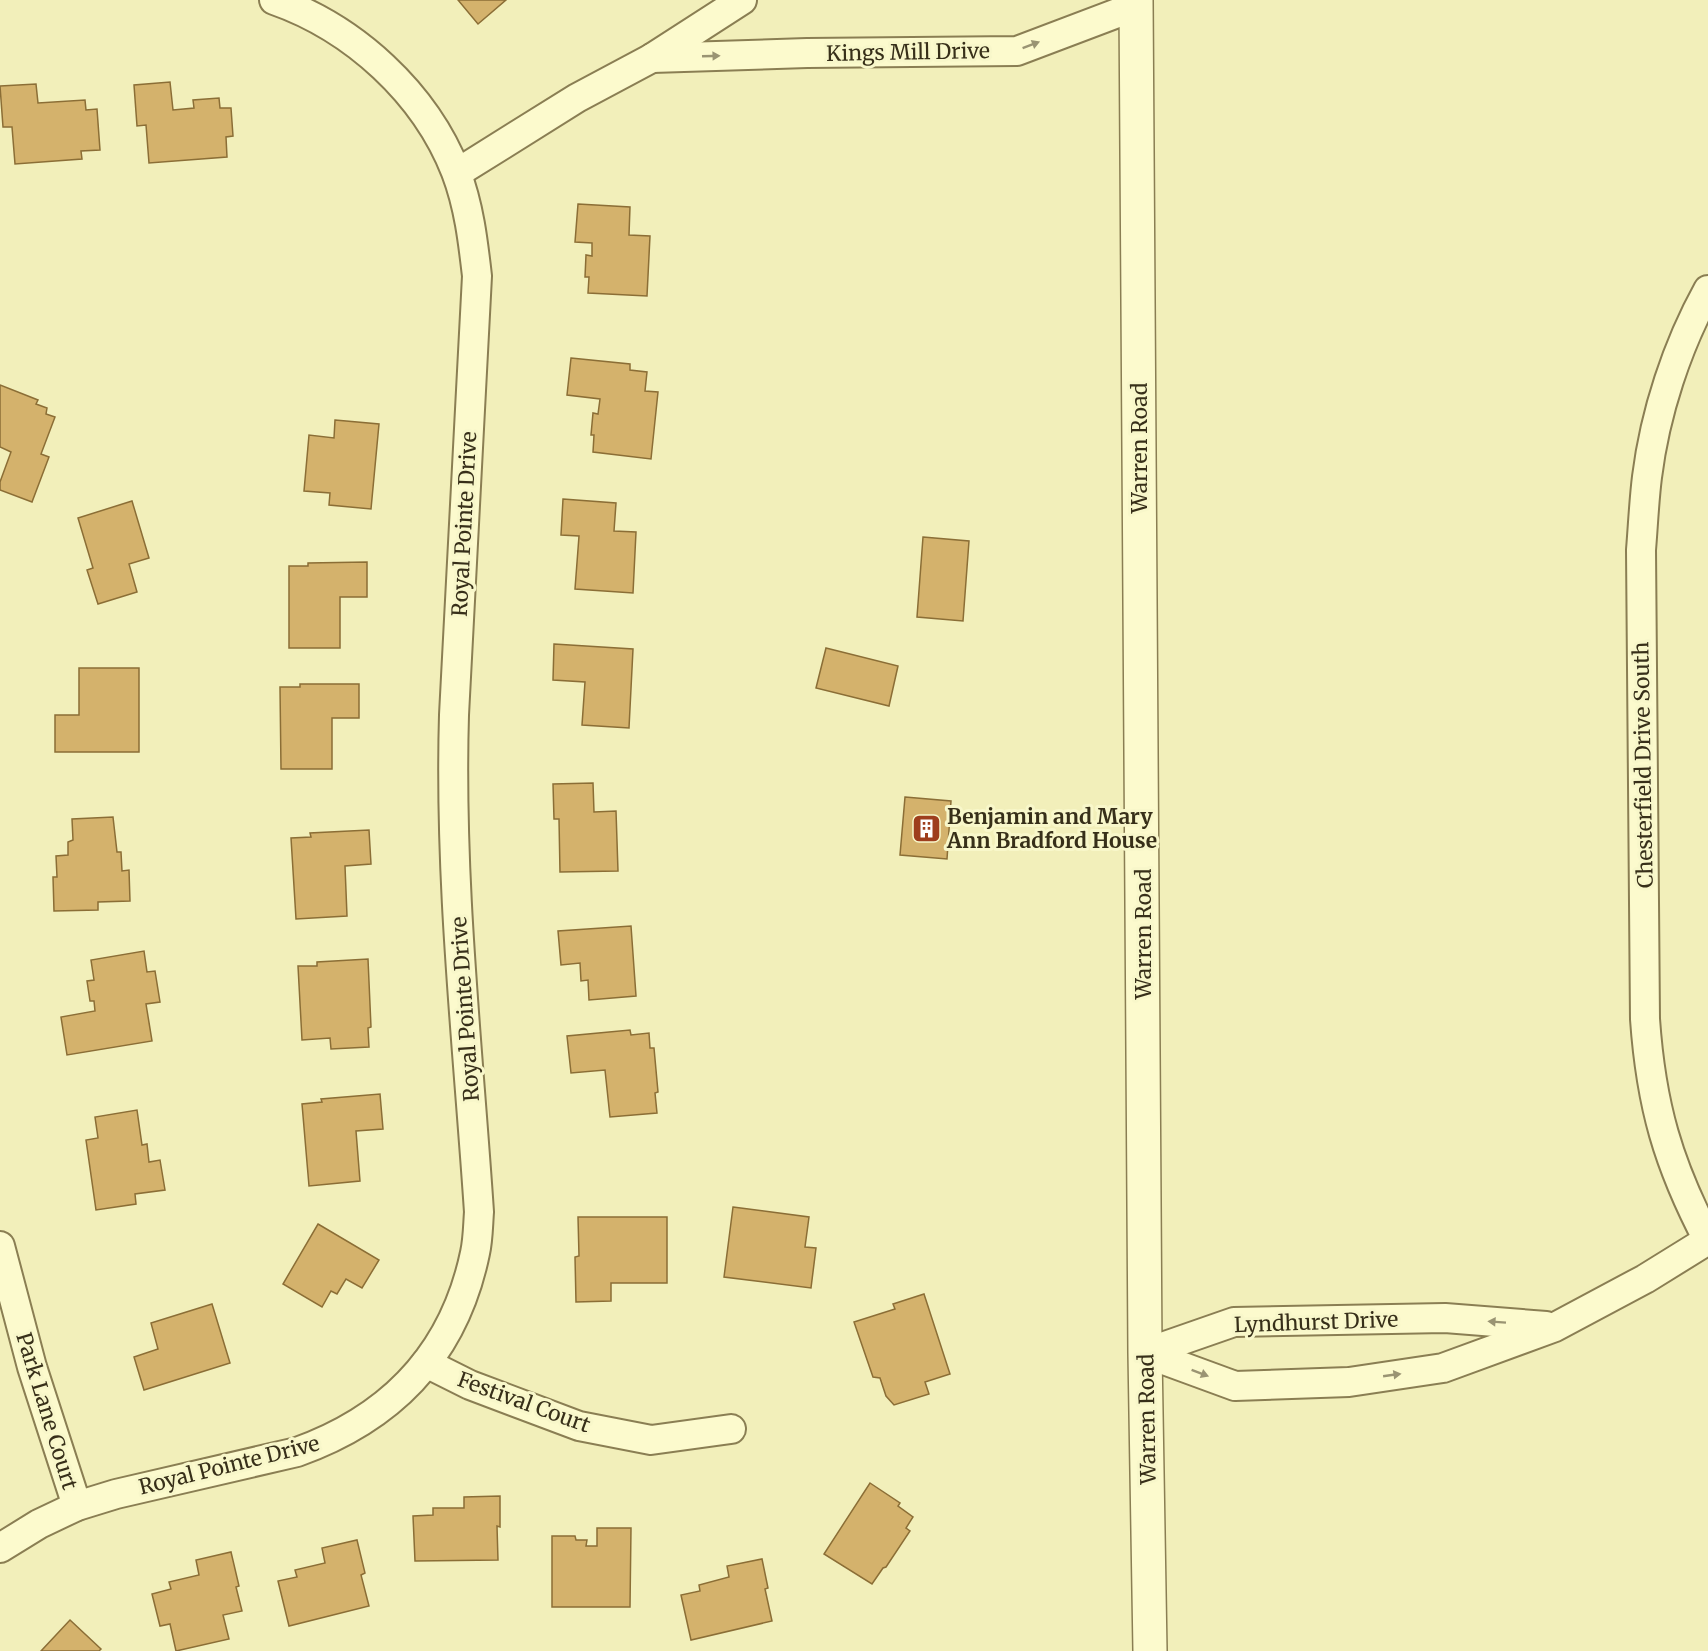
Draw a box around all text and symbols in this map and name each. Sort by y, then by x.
street label: Kings Mill Drive [826,37,990,67]
one-way arrow [1022,40,1040,50]
one-way arrow [701,51,720,61]
street label: Warren Road [1126,382,1153,514]
street label: Royal Pointe Drive [446,431,482,617]
street label: Chesterfield Drive South [1627,641,1659,888]
place label: Benjamin and Mary Ann Bradford House [946,803,1157,854]
building icon: Benjamin and Mary Ann Bradford House [910,812,942,844]
street label: Warren Road [1130,868,1157,1000]
street label: Royal Pointe Drive [445,916,485,1102]
street label: Lyndhurst Drive [1233,1306,1399,1338]
one-way arrow [1488,1317,1507,1327]
street label: Park Lane Court [10,1329,84,1493]
street label: Warren Road [1132,1353,1162,1486]
street label: Festival Court [454,1365,594,1439]
one-way arrow [1191,1369,1209,1379]
one-way arrow [1383,1371,1402,1380]
street label: Royal Pointe Drive [136,1429,322,1501]

